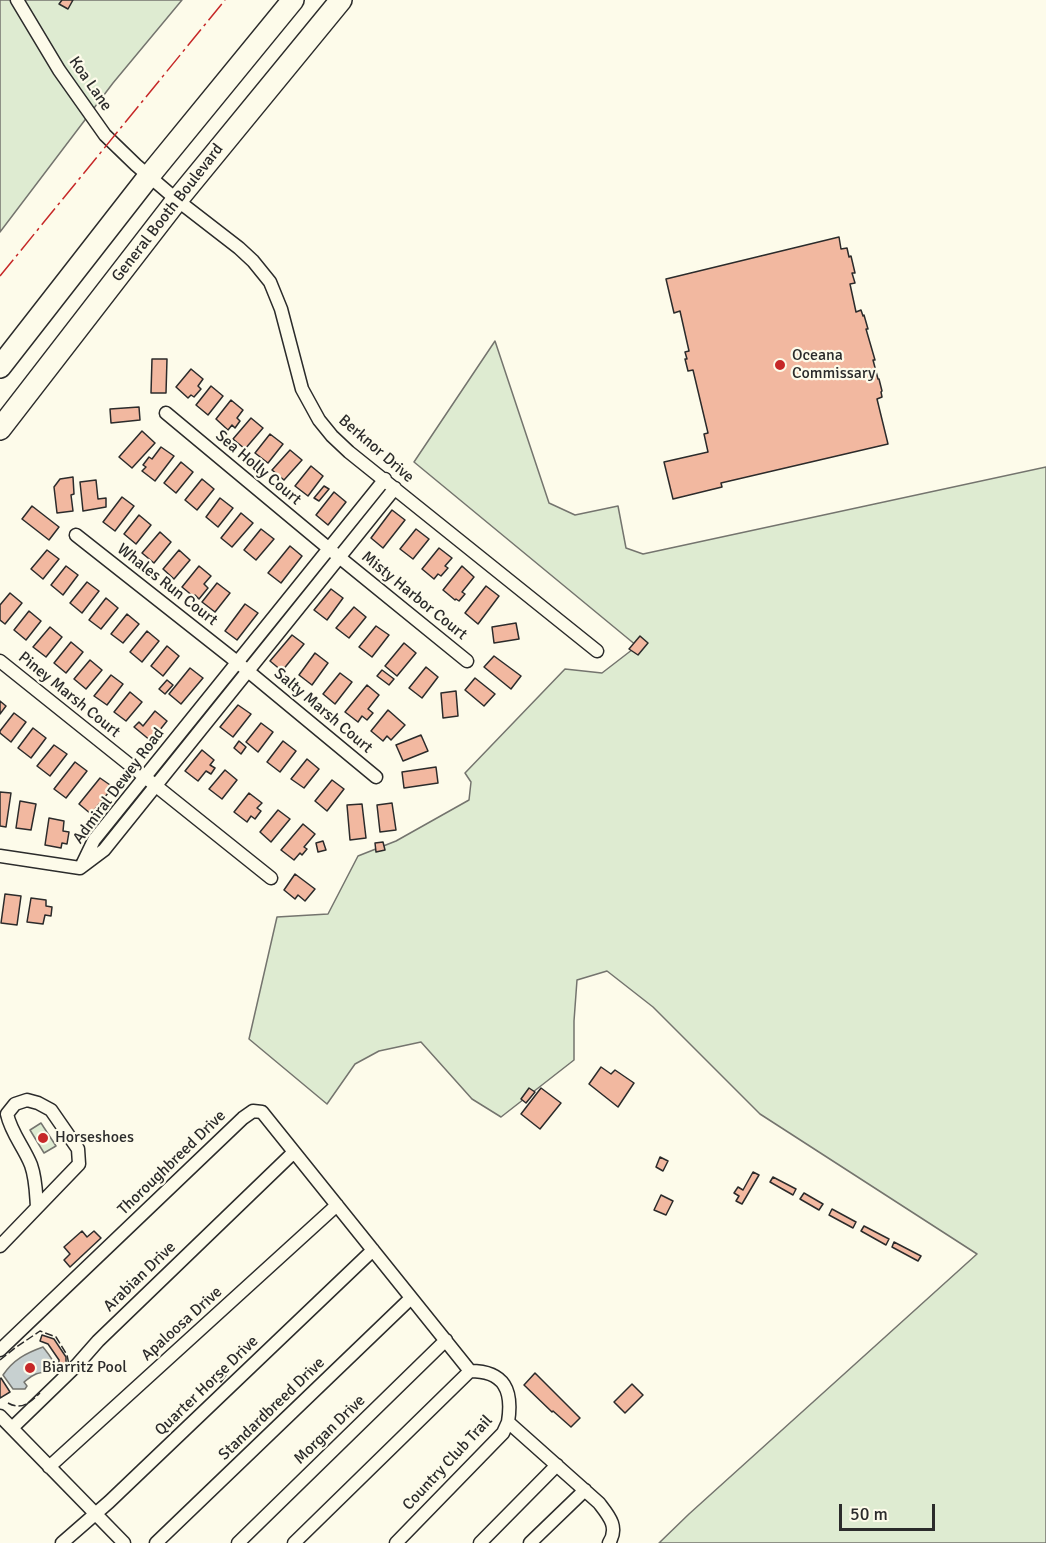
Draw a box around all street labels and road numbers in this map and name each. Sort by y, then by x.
street label: Koa Lane [64,53,116,115]
street label: General Booth Boulevard [108,140,228,286]
street label: Berknor Drive [334,411,418,487]
street label: Sea Holly Court [211,427,305,509]
street label: Whales Run Court [113,540,221,630]
street label: Misty Harbor Court [357,548,471,644]
street label: Piney Marsh Court [14,648,124,742]
street label: Salty Marsh Court [270,664,376,758]
street label: Admiral Dewey Road [69,724,169,848]
street label: Thoroughbreed Drive [114,1107,230,1219]
street label: Arabian Drive [100,1238,180,1316]
street label: Apaloosa Drive [138,1283,226,1365]
street label: Quarter Horse Drive [152,1332,262,1440]
street label: Standardbreed Drive [215,1353,329,1465]
street label: Morgan Drive [290,1391,370,1469]
street label: Country Club Trail [399,1411,497,1515]

